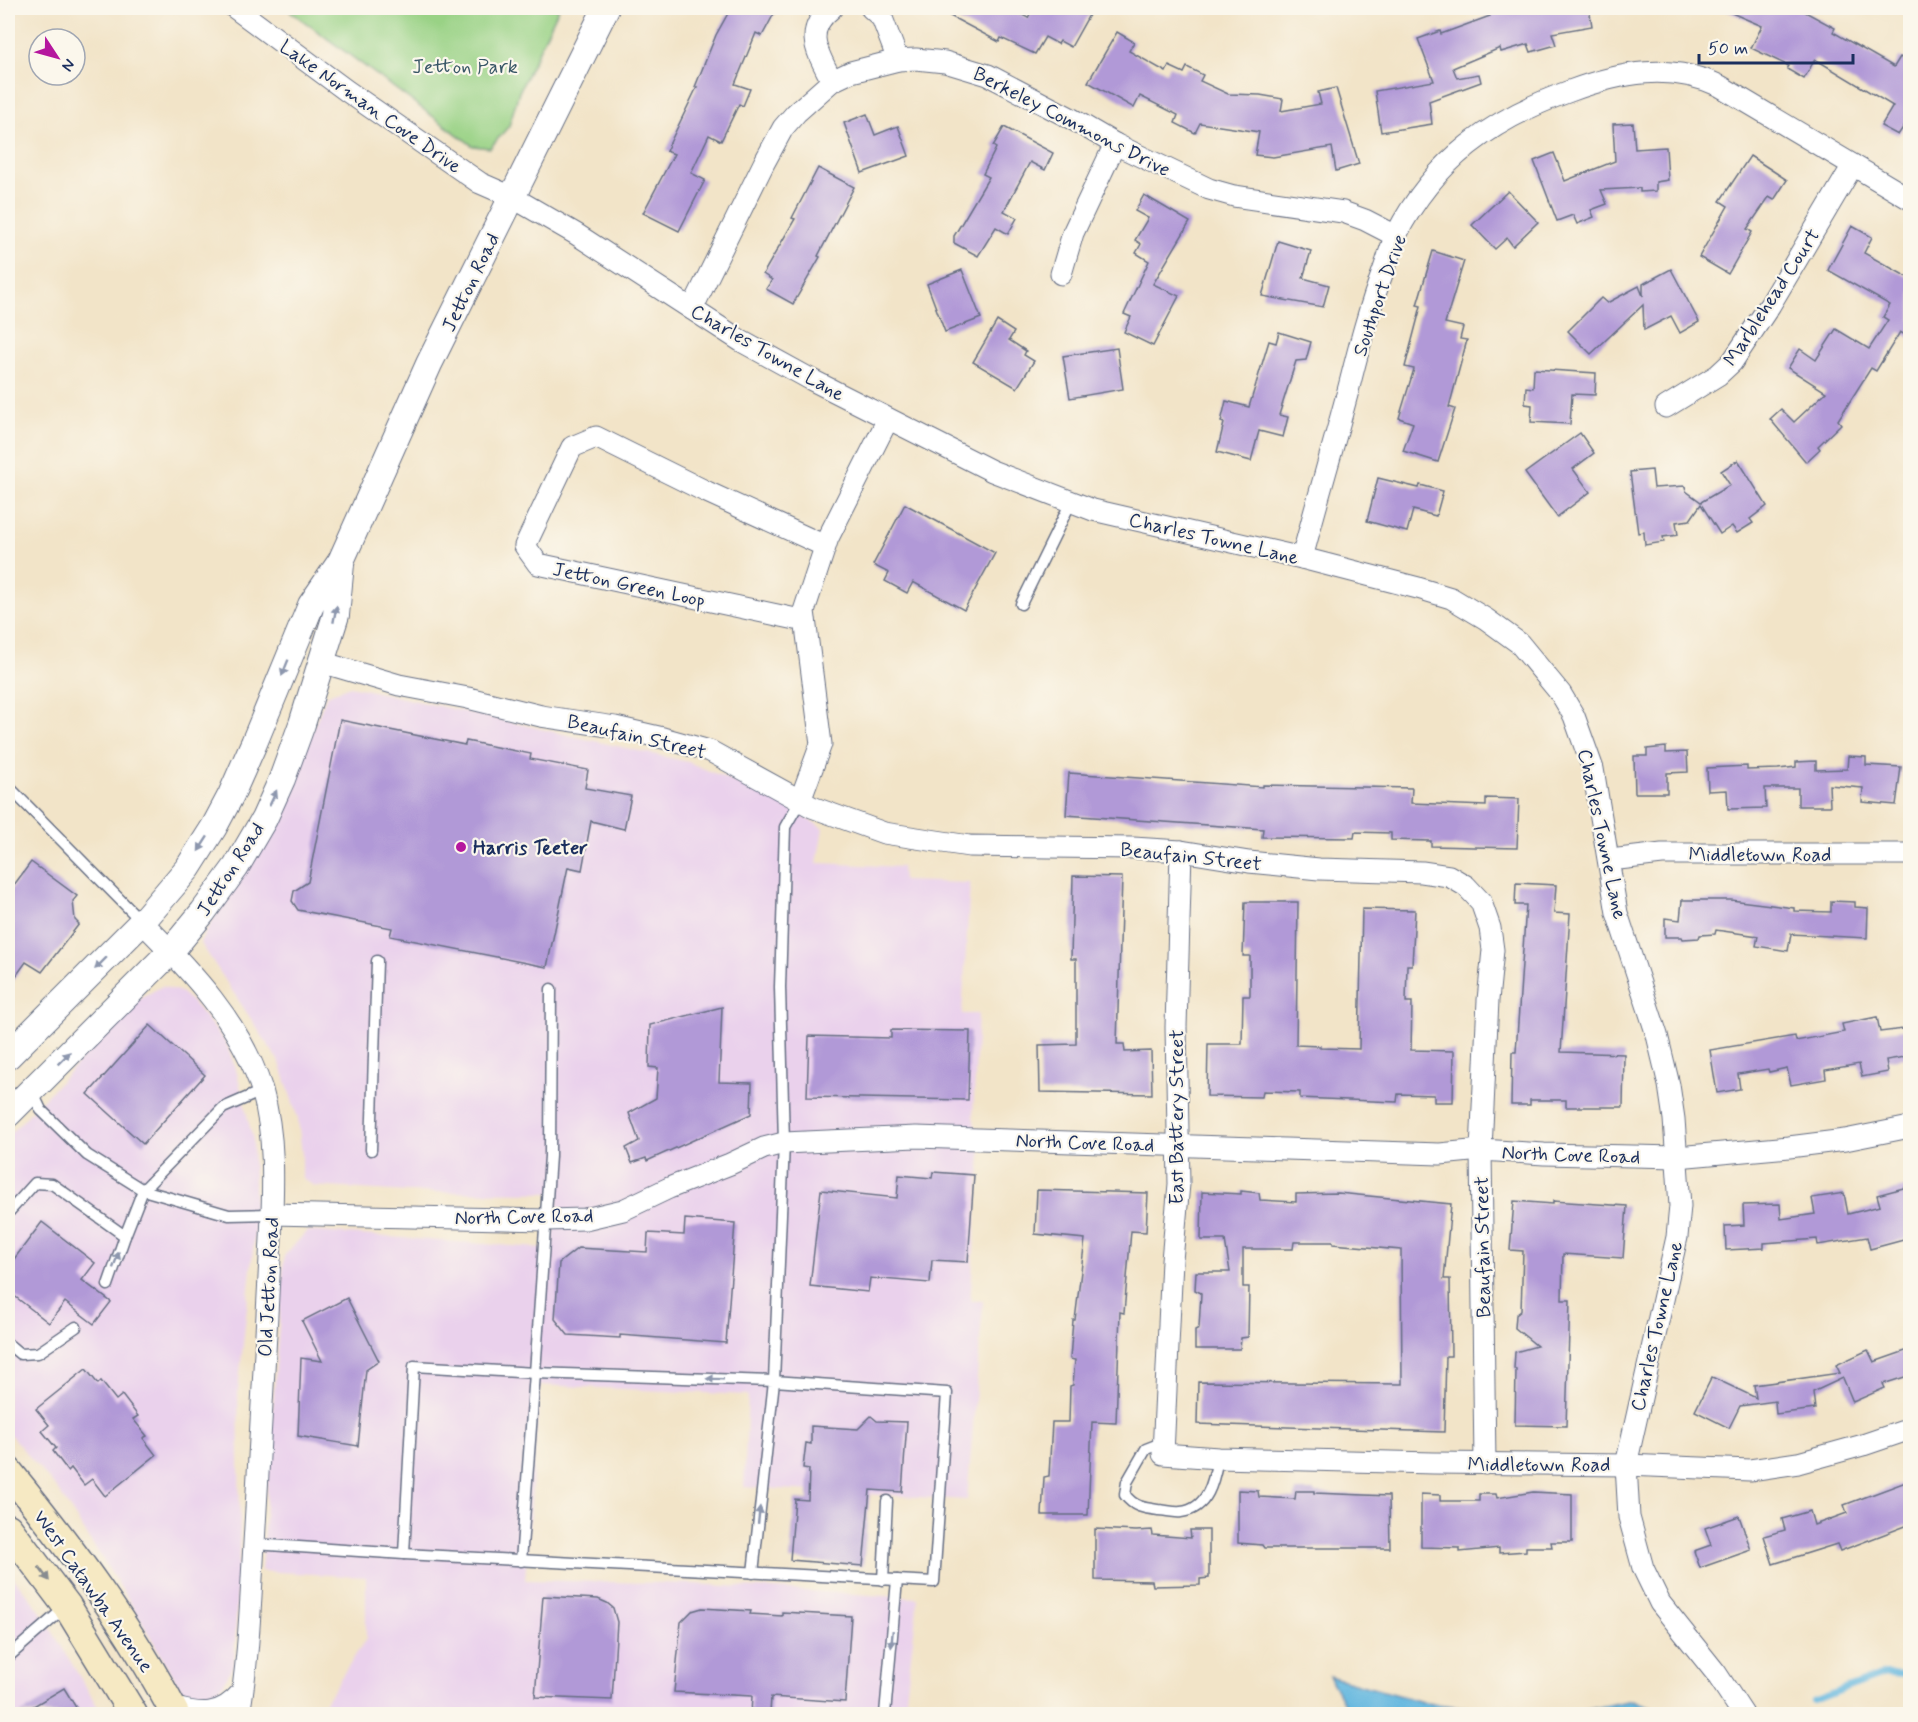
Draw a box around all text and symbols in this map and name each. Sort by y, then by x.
north arrow [27,27,87,87]
scale bar [1699,27,1854,65]
street label: Lake Norman Cove Drive [274,34,467,180]
text: 50 m [1708,37,1748,61]
text: N [56,54,80,75]
park label: Jetton Park [412,54,518,81]
street label: Berkeley Commons Drive [968,61,1175,184]
street label: Marblehead Court [1718,224,1827,372]
street label: Jetton Road [436,229,507,337]
street label: Southport Drive [1347,231,1414,360]
street label: Charles Towne Lane [685,298,849,408]
street label: Charles Towne Lane [1126,507,1301,572]
street label: Jetton Green Loop [550,556,707,615]
one-way arrow [331,604,340,623]
one-way arrow [280,659,290,677]
street label: Beaufain Street [565,708,709,767]
street label: Charles Towne Lane [1570,747,1633,922]
one-way arrow [269,790,278,807]
street label: Jetton Road [191,818,272,922]
place label: Harris Teeter [473,835,588,862]
one-way arrow [198,836,209,852]
street label: Beaufain Street [1119,837,1263,878]
marker: Harris Teeter [454,840,468,854]
street label: Middletown Road [1689,842,1831,869]
one-way arrow [95,956,109,970]
street label: East Battery Street [1164,1029,1191,1205]
one-way arrow [56,1051,70,1065]
street label: North Cove Road [1015,1128,1155,1159]
street label: North Cove Road [1501,1140,1641,1171]
street label: Beaufain Street [1469,1176,1498,1318]
street label: North Cove Road [454,1203,594,1232]
street label: Old Jetton Road [252,1216,287,1358]
street label: Charles Towne Lane [1625,1239,1690,1414]
one-way arrow [112,1251,122,1269]
one-way arrow [706,1374,725,1383]
street label: Middletown Road [1468,1452,1610,1479]
street label: West Catawba Avenue [26,1505,159,1679]
one-way arrow [754,1505,764,1524]
one-way arrow [37,1567,49,1582]
one-way arrow [887,1629,897,1648]

